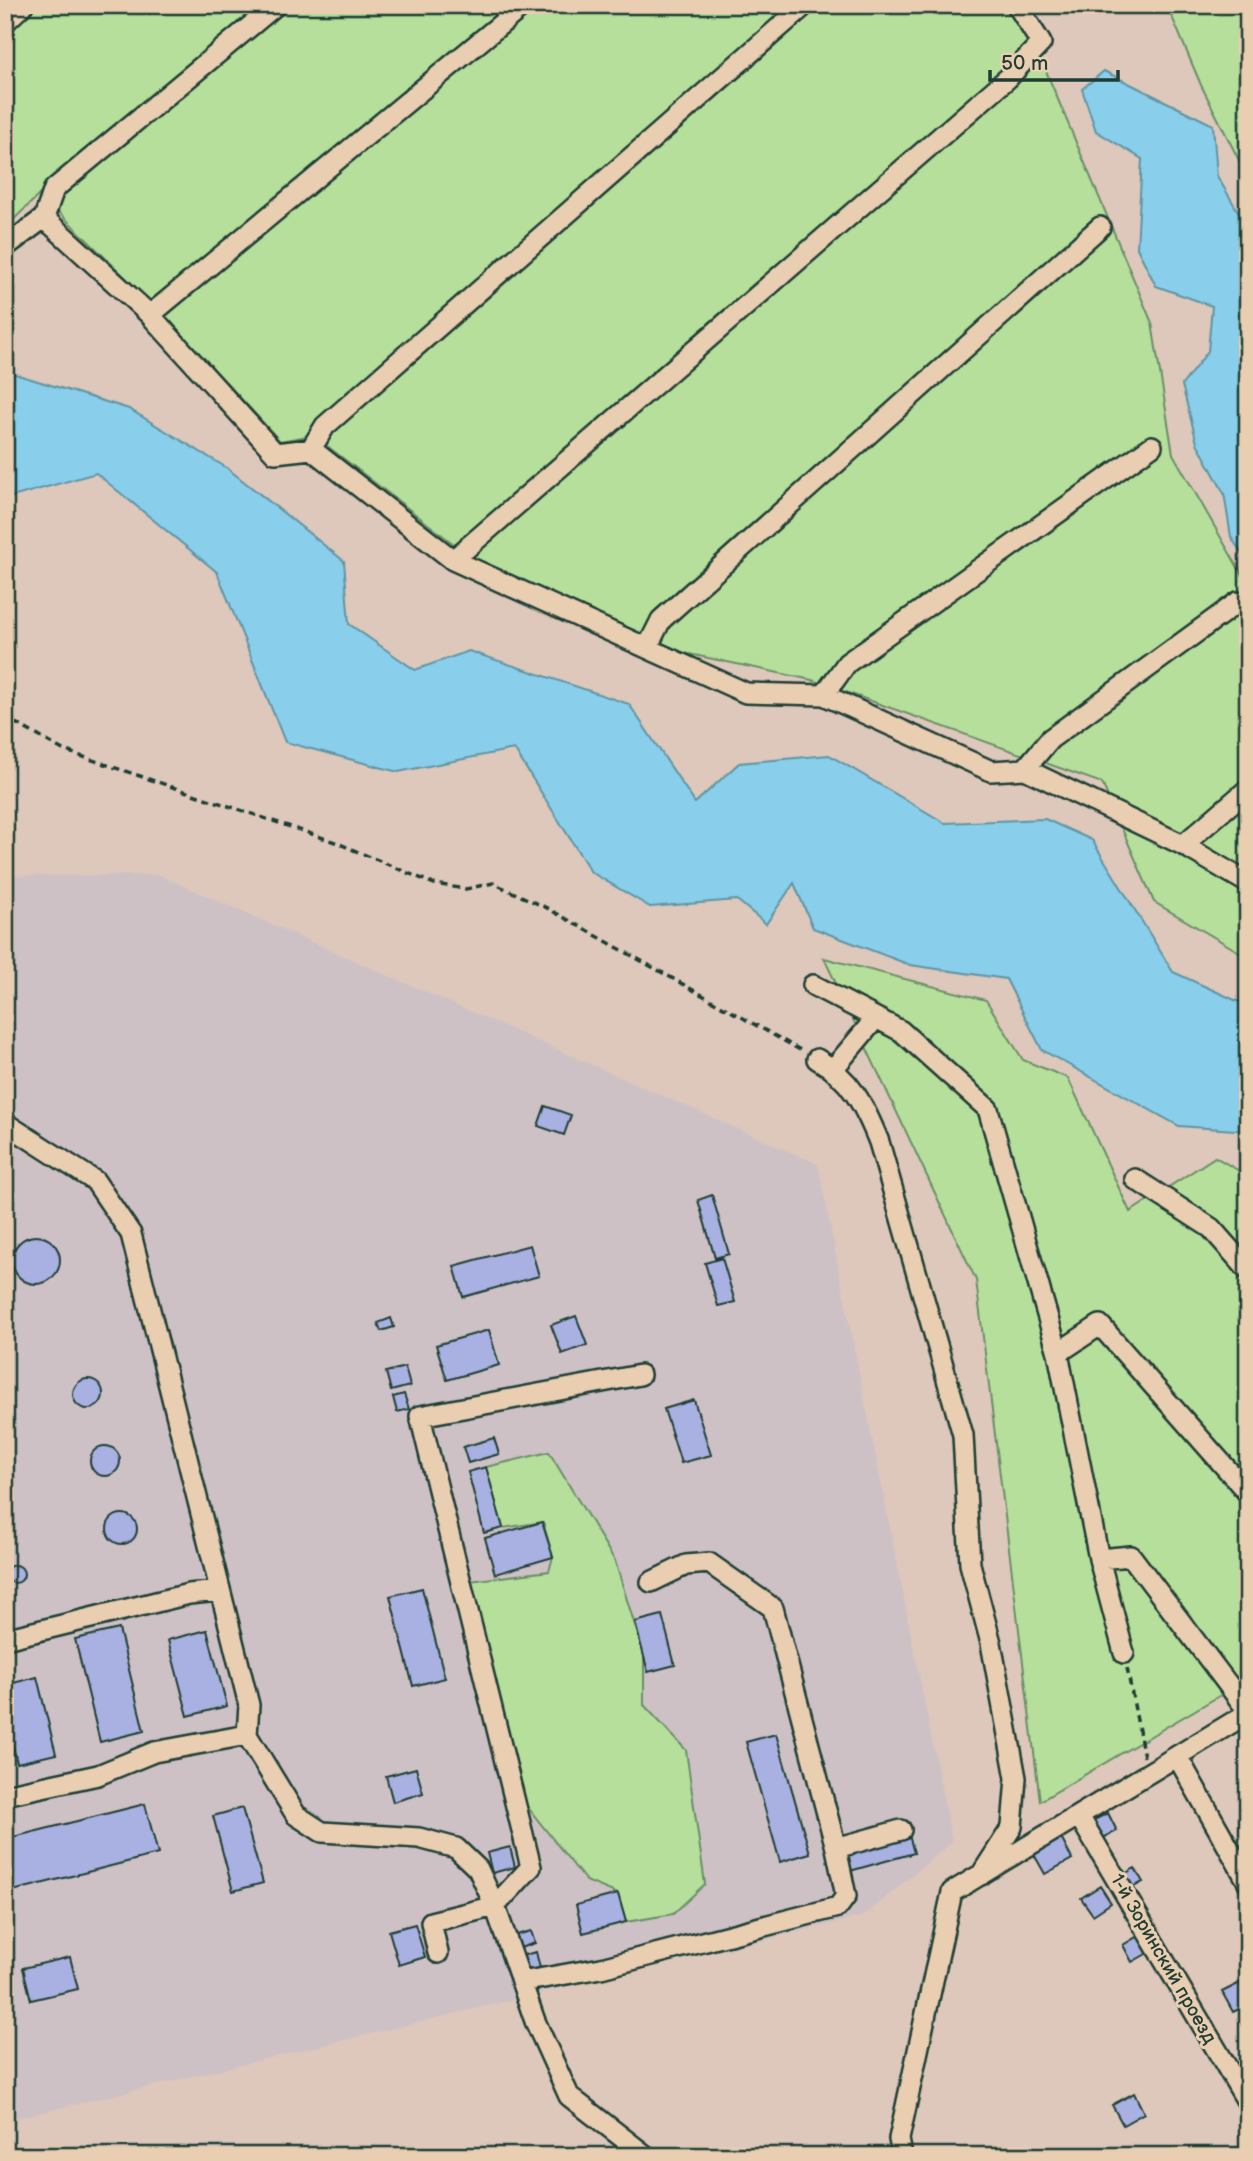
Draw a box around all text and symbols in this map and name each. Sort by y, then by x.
scale bar [990,38,1118,82]
text: 50 m [1001,51,1048,76]
street label: 1-й Зоринский проезд [1105,1870,1221,2048]

